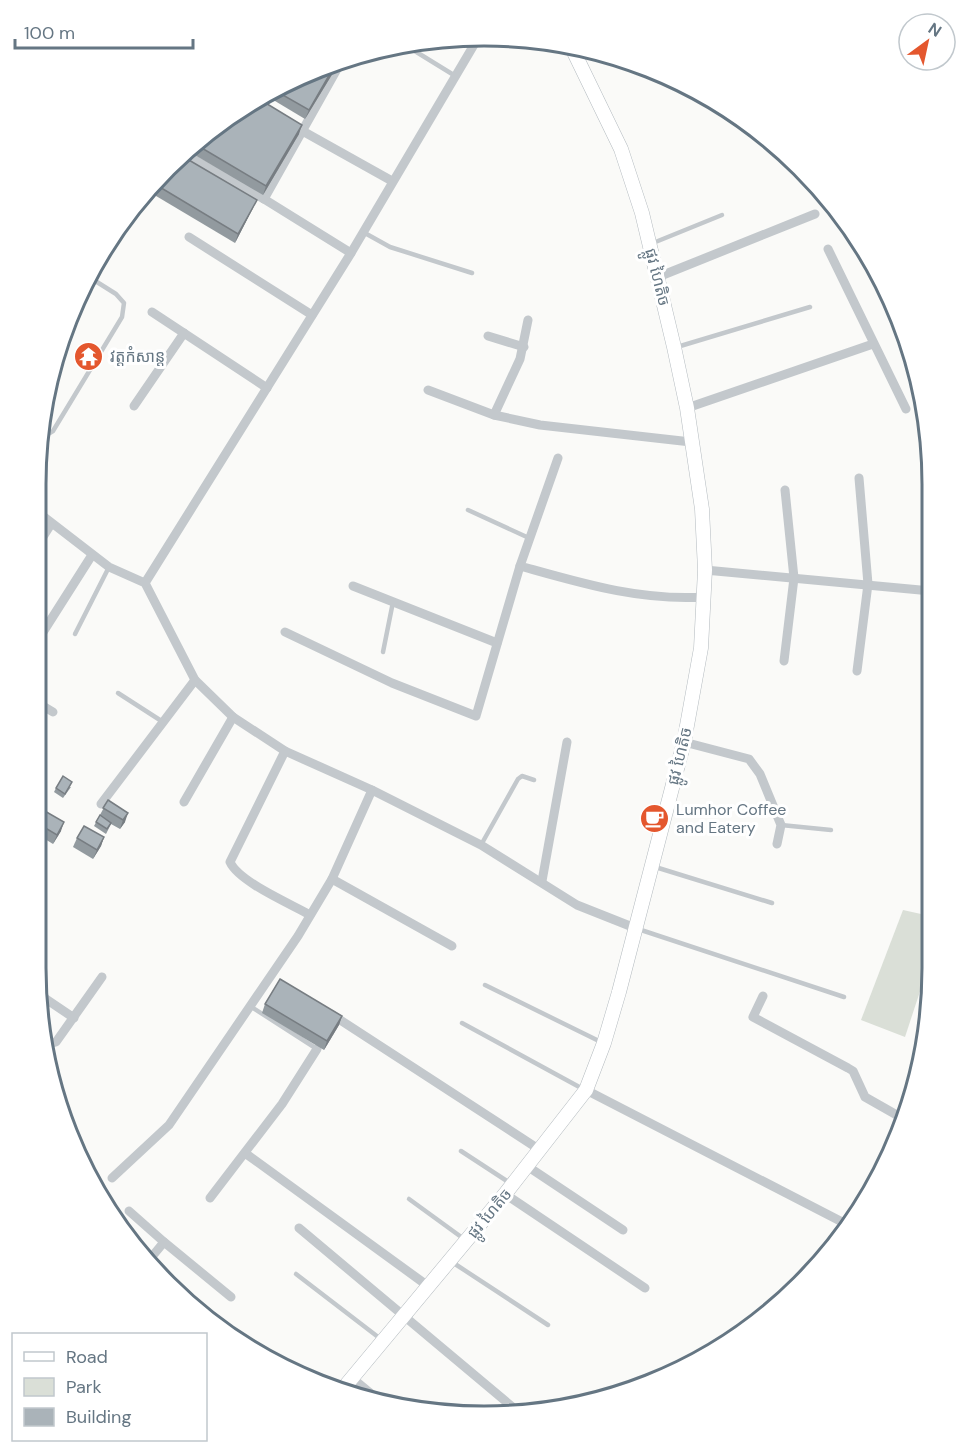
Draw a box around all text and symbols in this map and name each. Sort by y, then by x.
scale bar [15,12,194,50]
north arrow [897,12,957,72]
text: N [924,18,946,42]
text: 100 m [24,21,75,45]
street label: ផ្លូវ ហៃតិច [637,246,675,309]
temple icon: វត្តកំសាន្ត [73,340,105,372]
place label: វត្តកំសាន្ត [110,346,165,367]
street label: ផ្លូវ ហៃតិច [662,725,700,788]
place label: Lumhor Coffee and Eatery [676,799,786,838]
cafe icon: Lumhor Coffee and Eatery [639,802,671,834]
street label: ផ្លូវ ហៃតិច [462,1184,519,1245]
legend [12,1333,207,1441]
text: Road [66,1345,108,1369]
text: Park [66,1375,102,1399]
text: Building [66,1405,131,1429]

